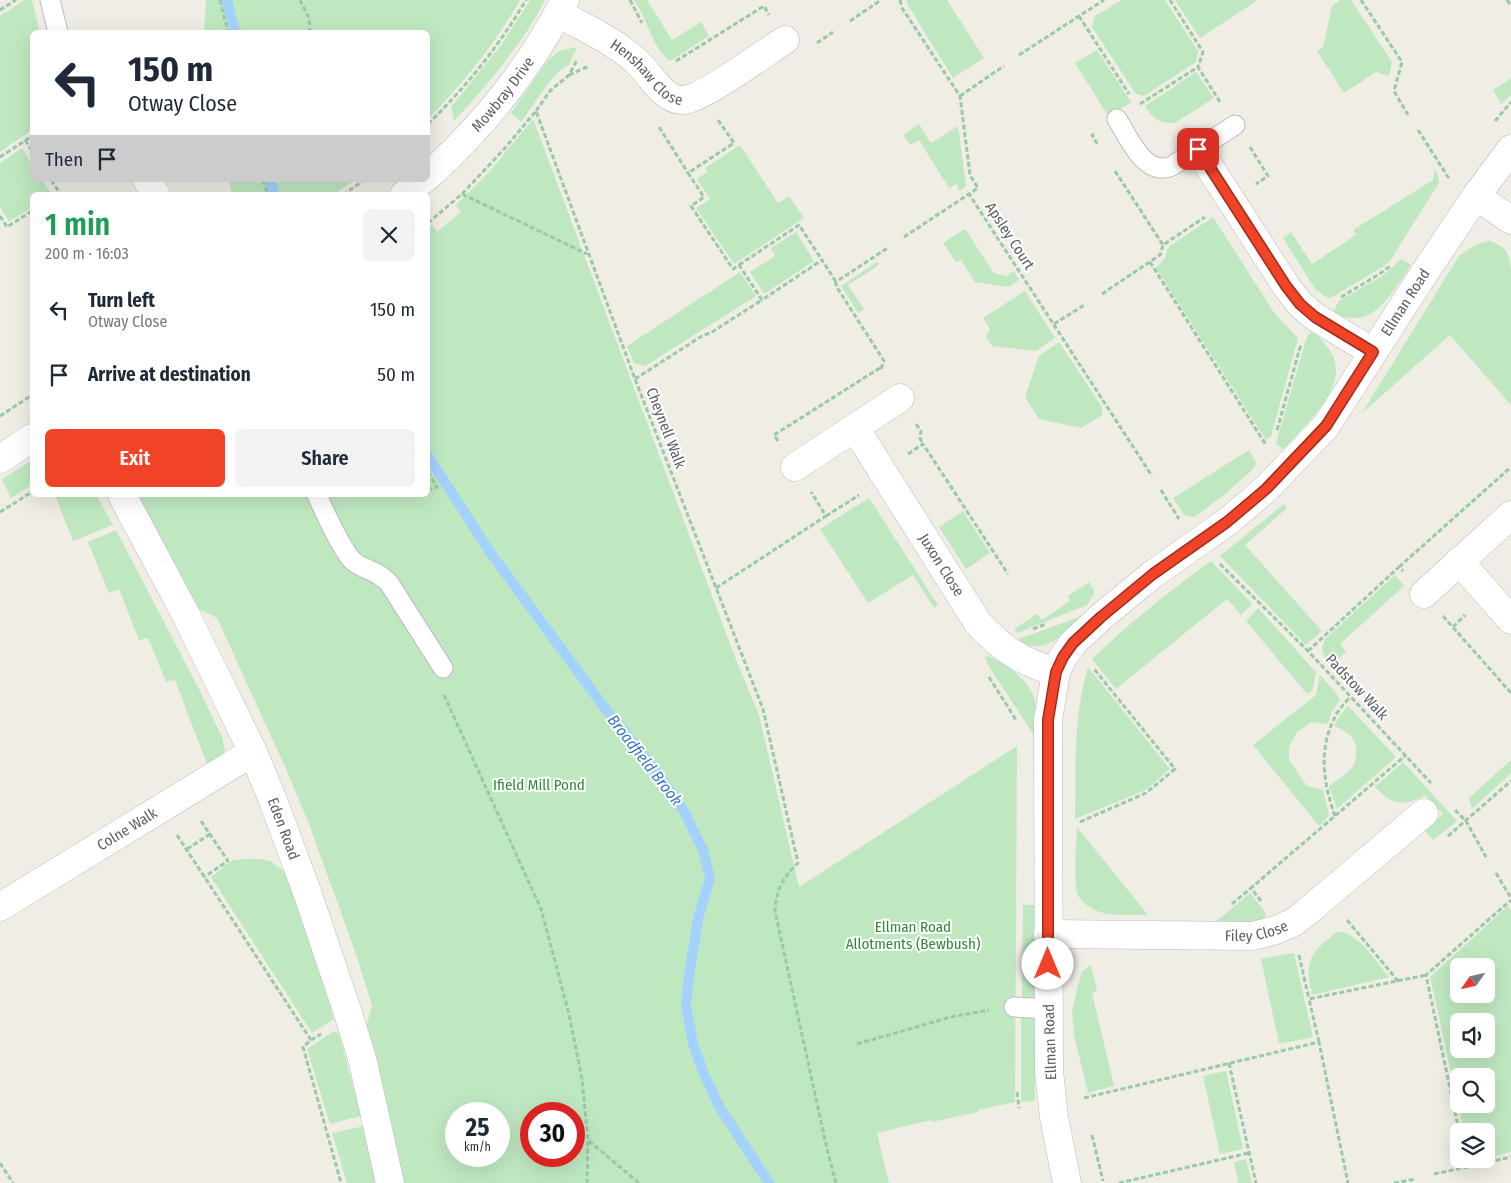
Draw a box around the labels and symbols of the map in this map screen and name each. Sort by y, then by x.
street label: Henshaw Close [607,35,684,109]
street label: Mowbray Drive [468,54,538,136]
pin [1177,128,1219,170]
street label: Apsley Court [982,199,1039,273]
street label: Ellman Road [1377,266,1434,339]
street label: Cheynell Walk [642,385,690,471]
street label: Juxon Close [915,530,968,600]
street label: Padstow Walk [1322,650,1392,724]
water label: Broadfield Brook [604,711,686,809]
park label: Ifield Mill Pond [493,776,585,794]
street label: Eden Road [264,795,303,862]
street label: Colne Walk [94,804,160,854]
street label: Filey Close [1225,917,1291,945]
park label: Ellman Road Allotments (Bewbush) [846,918,980,953]
position arrow [1021,937,1073,989]
north arrow [1450,958,1495,1002]
street label: Ellman Road [1040,1004,1060,1080]
speed limit sign: 30 [520,1102,585,1167]

